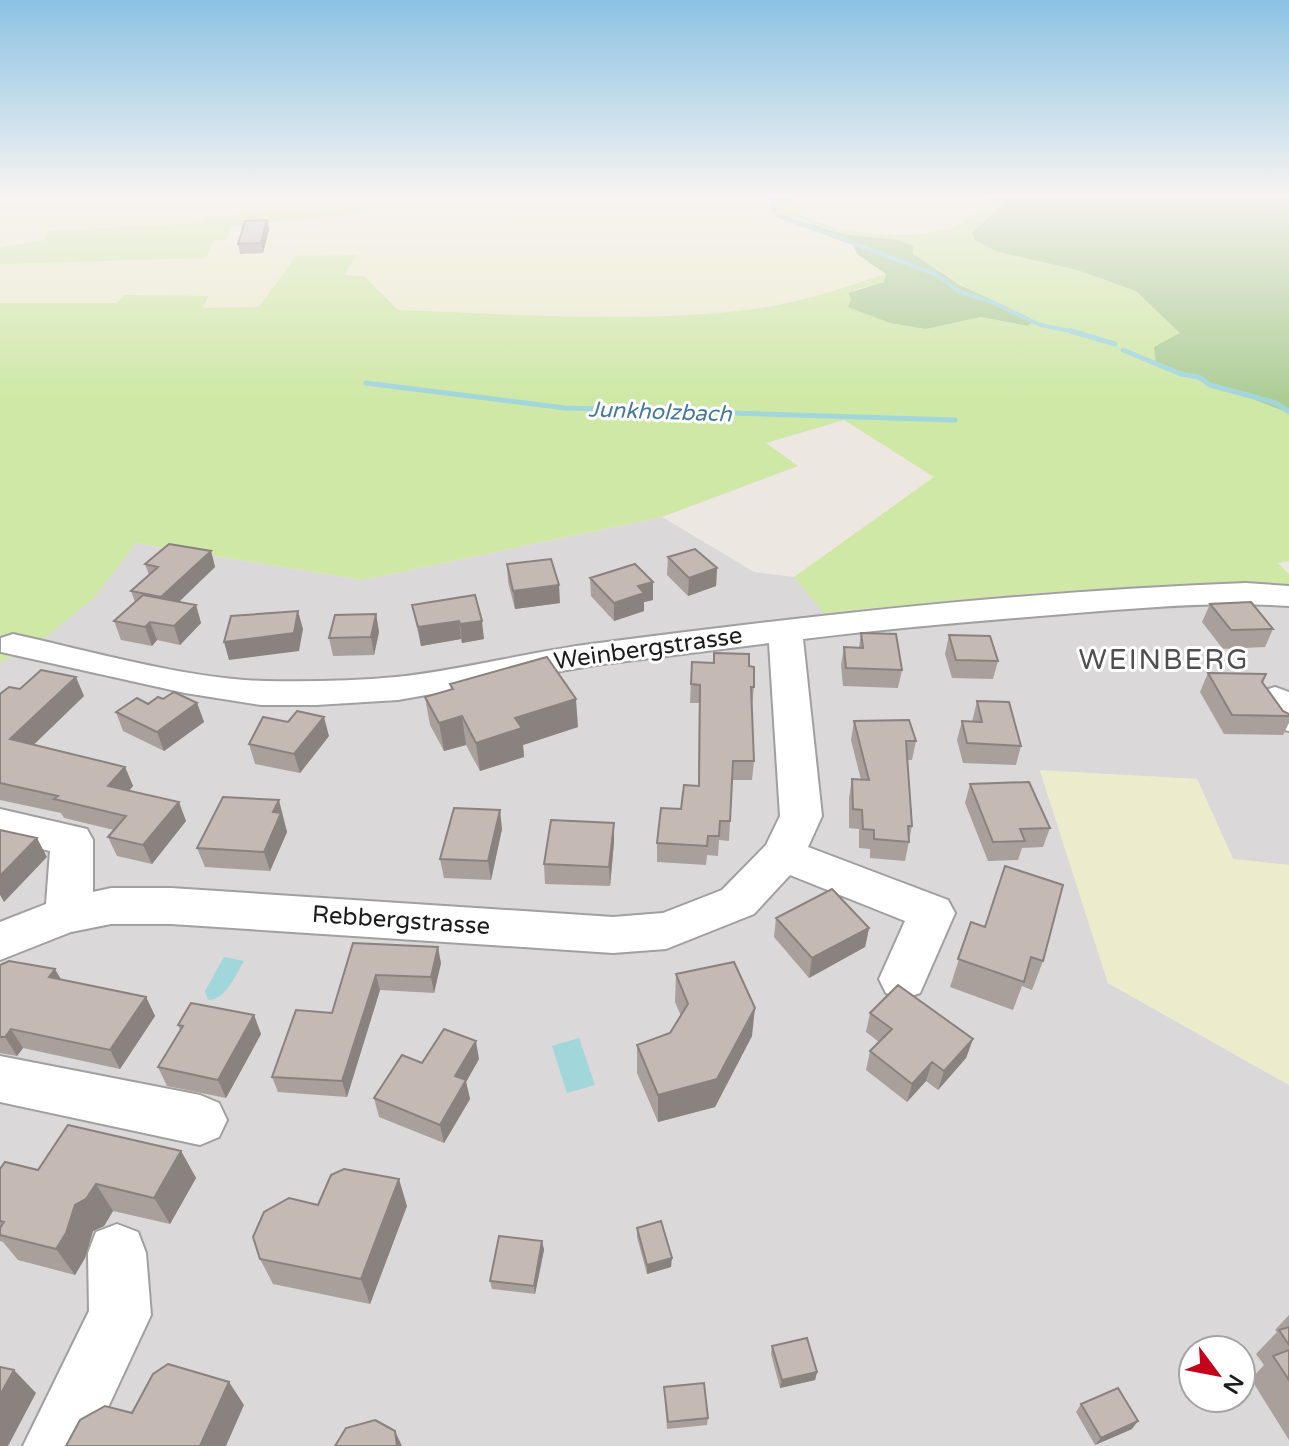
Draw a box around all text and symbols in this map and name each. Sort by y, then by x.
water label: Junkholzbach [588,397,733,428]
street label: Weinbergstrasse [552,621,744,676]
district label: WEINBERG [1078,643,1250,677]
street label: Rebbergstrasse [311,900,491,941]
north arrow [1177,1334,1257,1414]
text: N [1217,1370,1249,1398]

